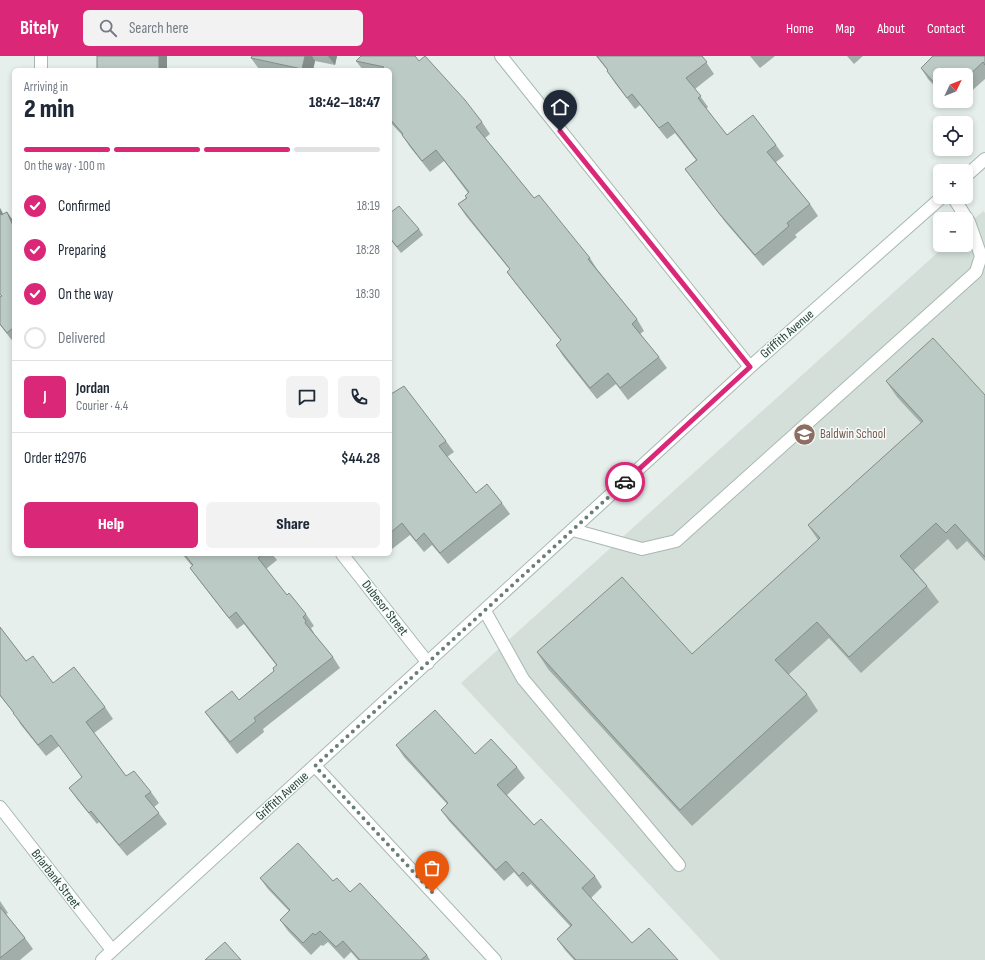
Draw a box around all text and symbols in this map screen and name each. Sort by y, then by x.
search box [83,10,363,46]
text: Bitely [20,17,59,40]
icon: search [97,17,119,39]
text: Search here [129,19,189,38]
text: Home [786,20,814,37]
text: Map [836,20,855,37]
text: About [877,20,905,37]
text: Contact [927,20,965,37]
north arrow [933,68,973,108]
map controls [933,68,973,252]
text: Arriving in [24,79,68,95]
pin [543,90,577,131]
text: 18:42–18:47 [309,93,380,112]
text: 2 min [24,94,74,125]
icon: home [549,96,571,118]
button: locate [933,116,973,156]
text: On the way · 100 m [24,158,105,174]
button: + [933,164,973,204]
icon: check [24,195,46,217]
text: Confirmed [58,197,111,216]
text: 18:19 [357,198,380,214]
button: − [933,212,973,252]
icon: check [24,239,46,261]
text: Preparing [58,241,106,260]
text: 18:28 [356,242,380,258]
icon: check [24,283,46,305]
text: On the way [58,285,113,304]
text: 18:30 [356,286,380,302]
street label: Griffith Avenue [757,306,817,362]
text: Delivered [58,329,105,348]
button: chat [286,376,328,418]
button: phone [338,376,380,418]
text: Jordan [76,379,110,398]
text: J [43,387,47,406]
text: Courier · 4.4 [76,398,128,414]
school or university icon: Baldwin School [792,421,818,447]
place label: Baldwin School [820,426,886,442]
text: Order #2976 [24,449,87,468]
text: $44.28 [341,449,380,468]
courier [605,462,645,502]
icon: car [614,471,636,493]
button: Help [24,502,198,548]
button: Share [206,502,380,548]
street label: Dubesor Street [358,577,412,639]
street label: Griffith Avenue [252,768,312,824]
street label: Briarbank Street [28,846,84,912]
pin [415,851,449,892]
icon: bag [421,857,443,879]

